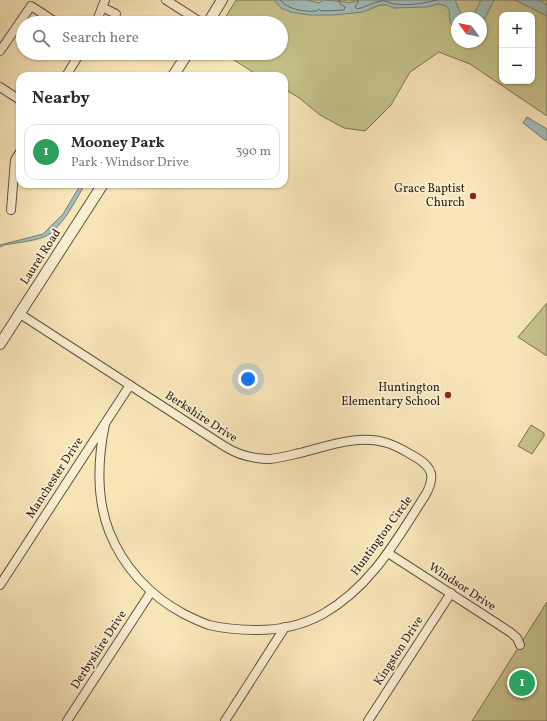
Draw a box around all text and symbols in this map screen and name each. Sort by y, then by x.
north arrow [451,12,487,48]
map controls [499,12,535,84]
button: + [499,12,535,48]
search box [16,16,288,60]
icon: search [30,27,52,49]
text: Search here [62,28,139,49]
button: − [499,48,535,84]
text: Nearby [32,87,90,110]
text: Mooney Park [71,133,165,154]
text: 1 [43,143,49,161]
text: 390 m [236,143,271,161]
text: Park · Windsor Drive [71,154,189,172]
place label: Grace Baptist Church [394,181,465,211]
marker: Grace Baptist Church [468,191,478,201]
street label: Laurel Road [17,226,65,288]
your location [238,369,258,389]
place label: Huntington Elementary School [341,380,440,410]
street label: Berkshire Drive [162,388,240,446]
marker: Huntington Elementary School [443,390,453,400]
street label: Manchester Drive [23,434,87,522]
street label: Huntington Circle [348,493,417,579]
street label: Windsor Drive [425,559,499,615]
street label: Derbyshire Drive [68,607,131,692]
street label: Kingston Drive [371,613,428,689]
pin: 1 [509,668,535,698]

